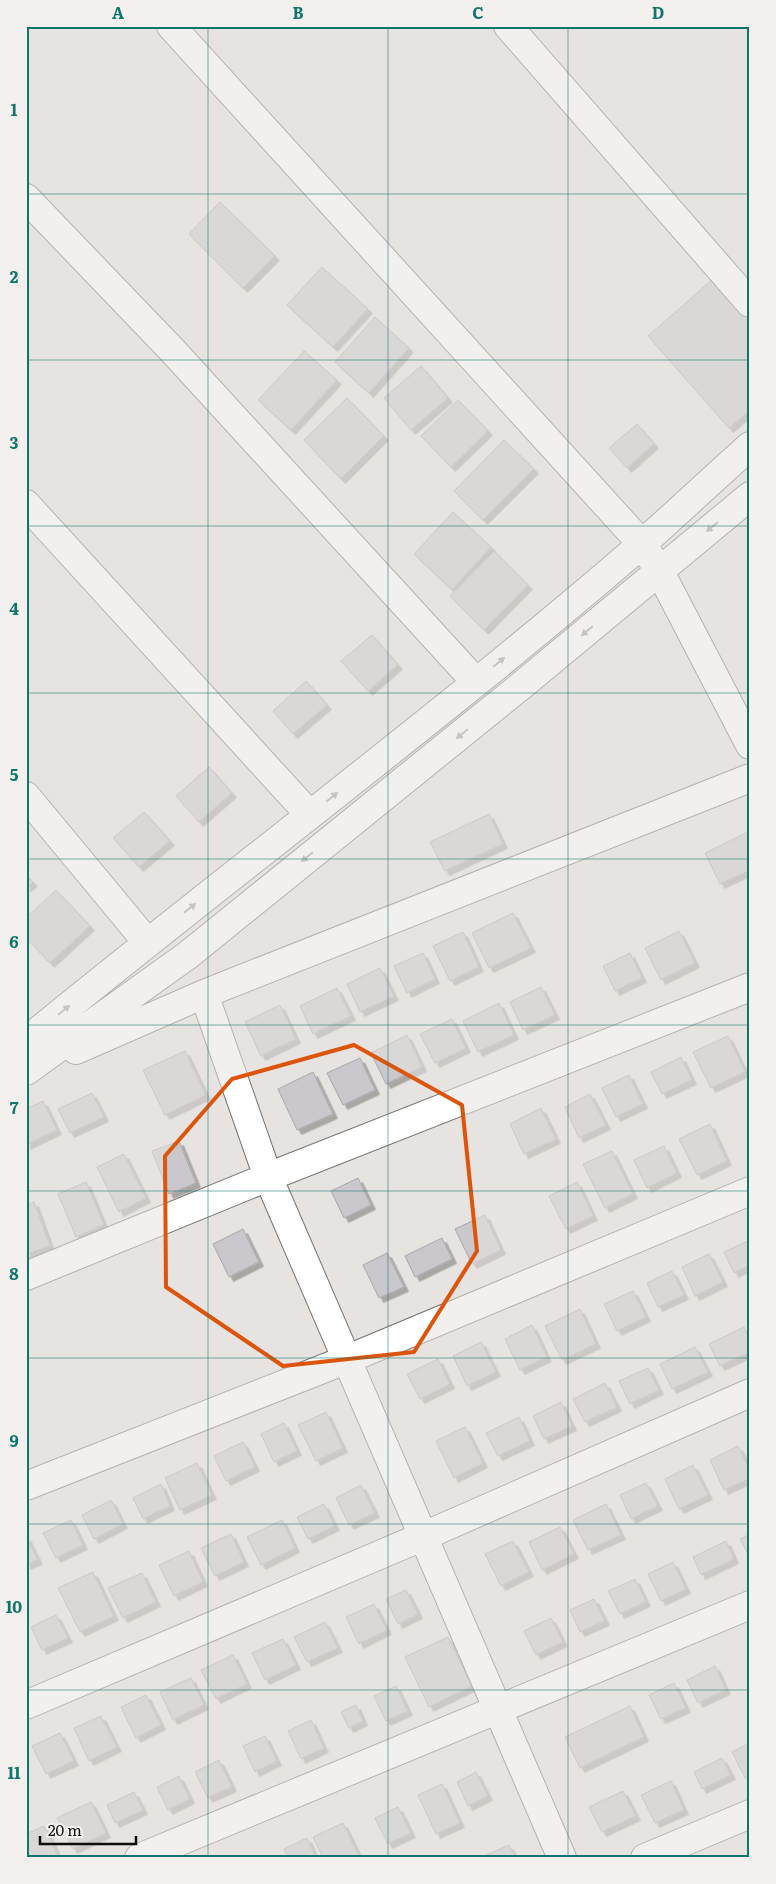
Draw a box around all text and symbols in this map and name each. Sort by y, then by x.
text: A [112,0,124,24]
text: B [292,0,304,24]
text: C [472,0,484,24]
text: D [652,0,664,24]
text: 1 [11,97,18,121]
text: 2 [10,264,19,288]
text: 3 [10,430,19,454]
one-way arrow [706,521,719,532]
text: 4 [9,596,19,620]
one-way arrow [581,625,594,636]
one-way arrow [493,656,505,668]
one-way arrow [455,728,468,739]
text: 5 [10,762,19,786]
one-way arrow [325,792,339,802]
one-way arrow [301,852,314,863]
one-way arrow [184,903,197,913]
text: 6 [9,929,19,953]
one-way arrow [57,1004,70,1015]
text: 7 [10,1095,19,1119]
text: 8 [9,1261,19,1285]
text: 9 [9,1428,19,1452]
text: 10 [6,1594,22,1618]
text: 11 [7,1760,21,1784]
scale bar [40,1814,136,1846]
text: 20 m [48,1818,82,1841]

